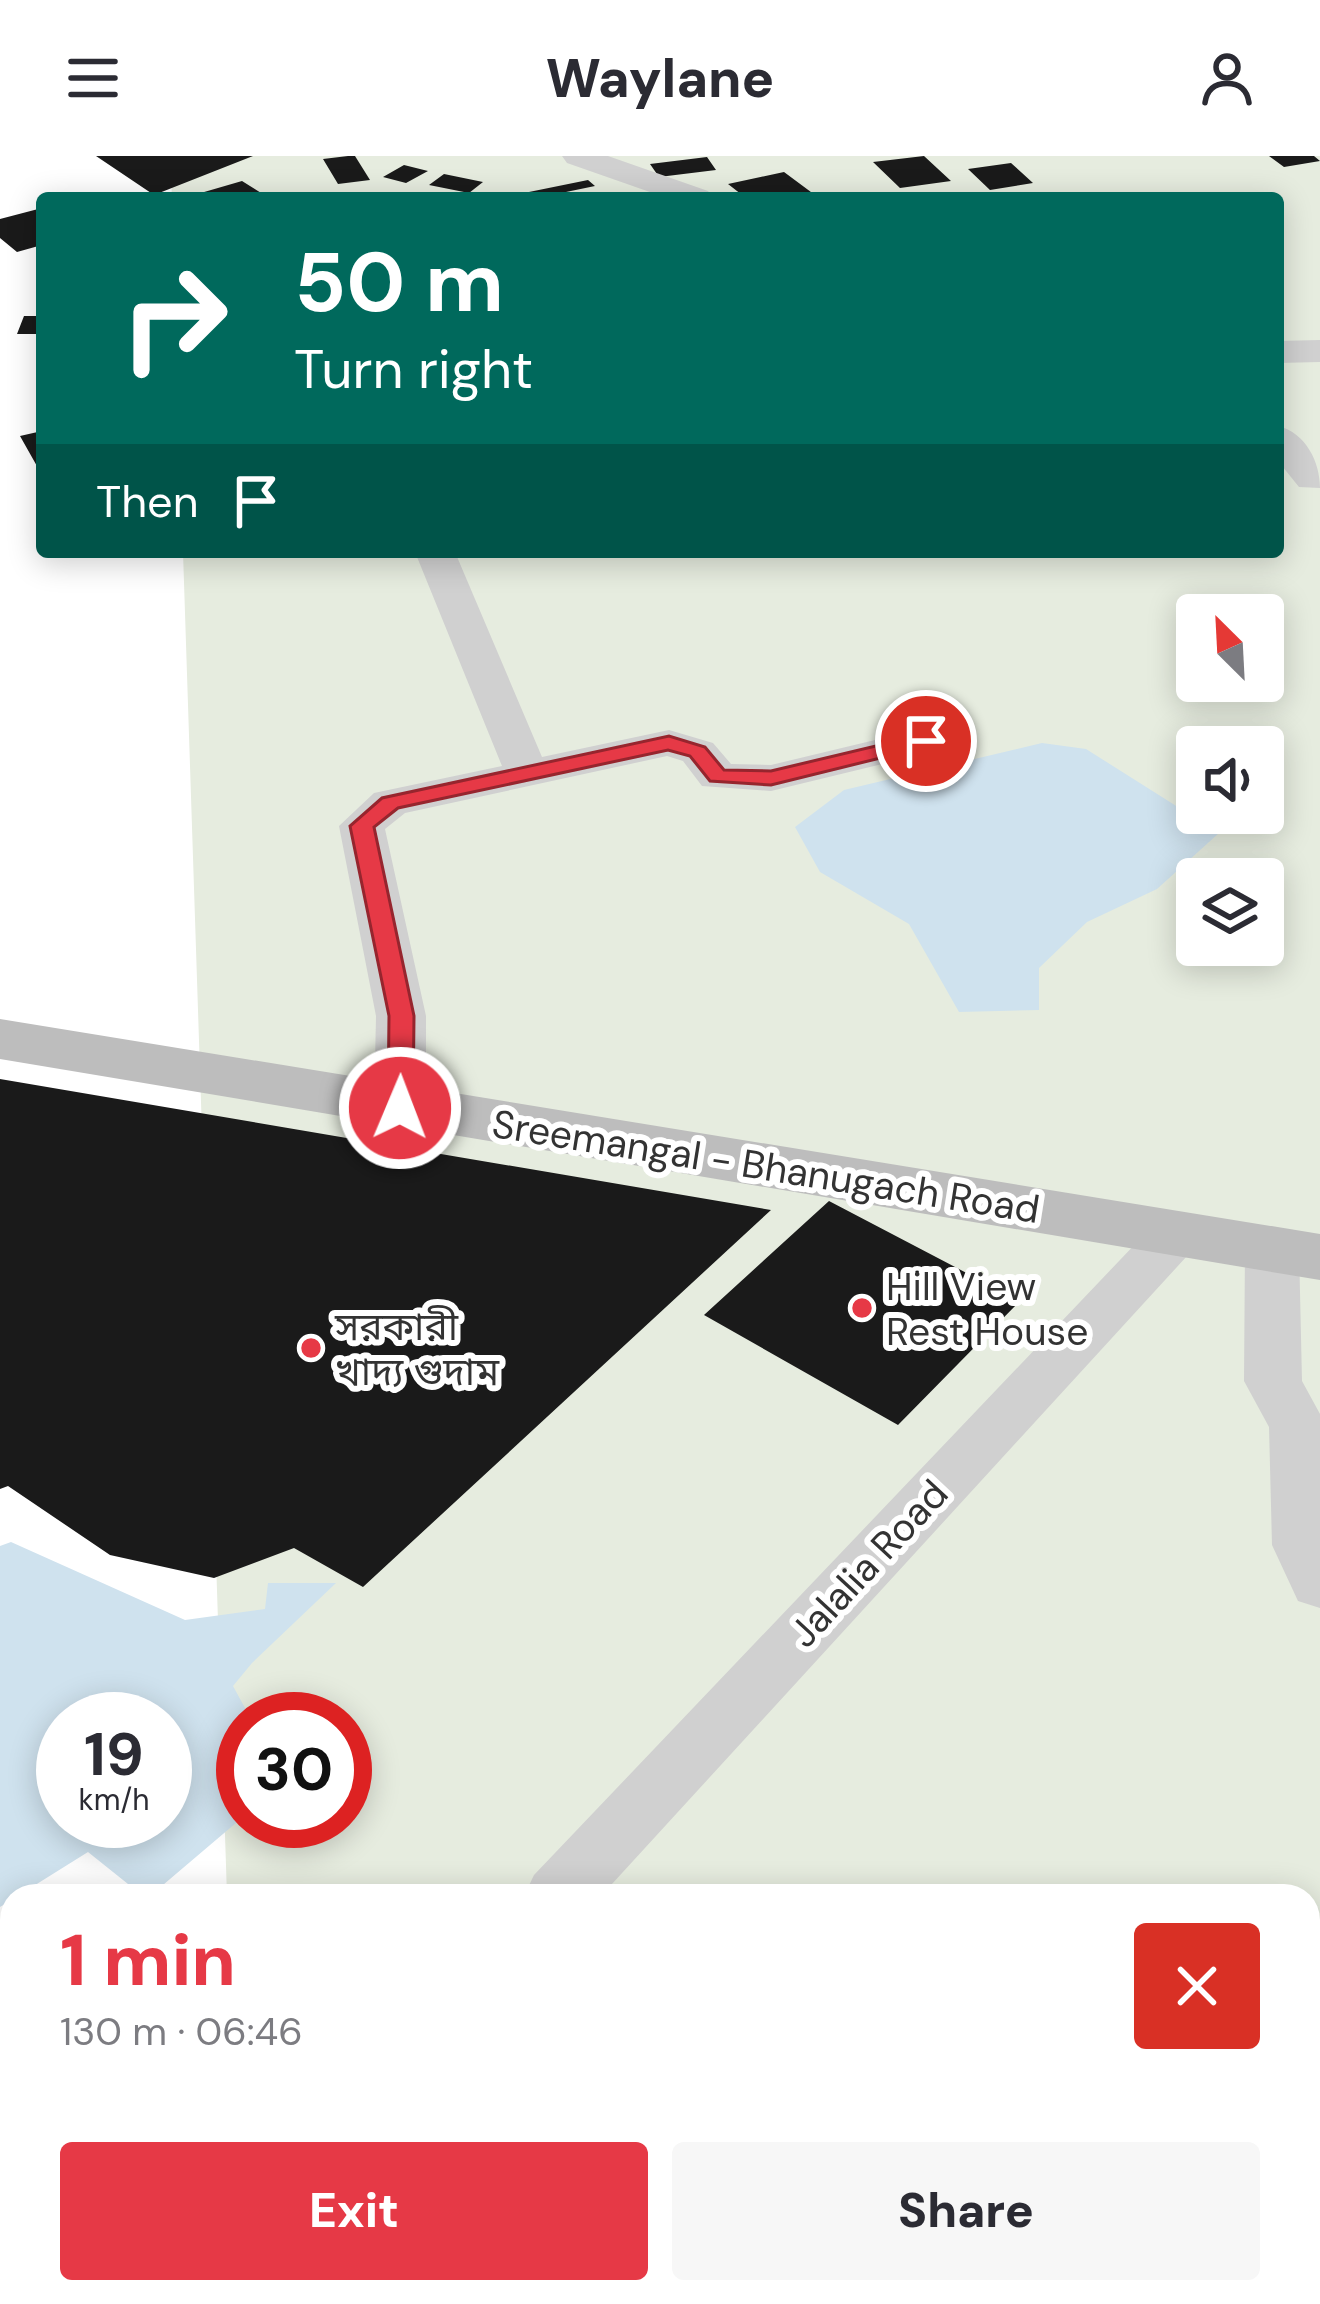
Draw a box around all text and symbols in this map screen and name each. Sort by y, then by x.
text: Waylane [546,43,774,114]
icon: menu [60,45,126,111]
icon: person [1194,45,1260,111]
text: 50 m [294,228,504,337]
icon: right [96,240,252,396]
text: Turn right [294,334,533,405]
icon: arrive [223,468,289,534]
text: Then [96,472,199,531]
north arrow [1176,594,1284,702]
map controls [1176,594,1284,966]
pin [875,690,977,792]
icon: arrive [893,708,959,774]
button: sound [1176,726,1284,834]
button: layers [1176,858,1284,966]
position arrow [337,1045,463,1171]
street label: Sreemangal - Bhanugach Road [489,1098,1043,1235]
place label: Hill View Rest House [886,1261,1088,1357]
marker: Hill View Rest House [849,1295,875,1321]
place label: সরকারী খাদ্য গুদাম [334,1301,500,1397]
marker: সরকারী খাদ্য গুদাম [298,1335,324,1361]
street label: Jalalia Road [778,1469,959,1658]
speed limit sign: 30 [216,1692,372,1848]
text: 19 [84,1715,144,1794]
text: km/h [79,1780,149,1819]
text: 1 min [60,1914,236,2007]
button: close [1134,1923,1260,2049]
text: 130 m · 06:46 [60,2006,303,2057]
button: Exit [60,2142,648,2280]
button: Share [672,2142,1260,2280]

